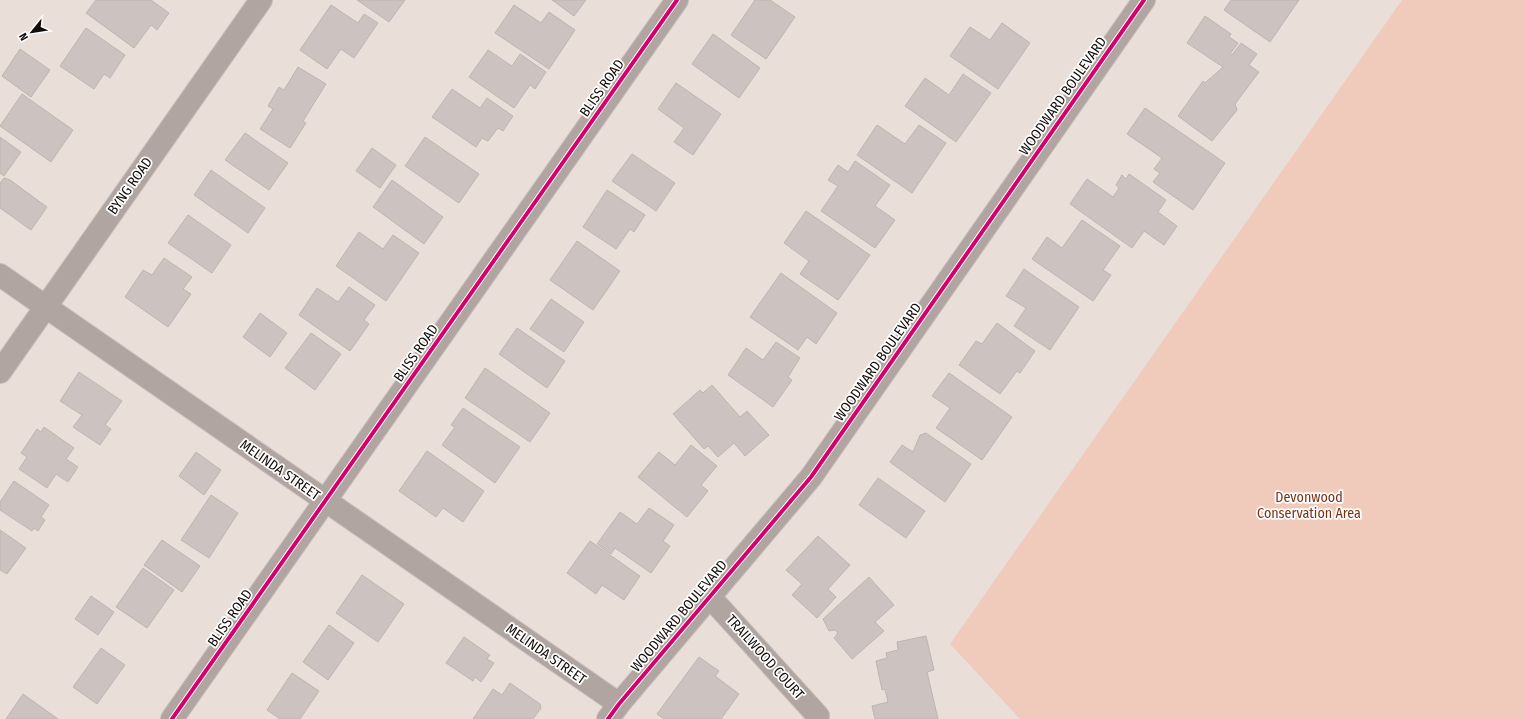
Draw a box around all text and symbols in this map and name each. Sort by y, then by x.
north arrow [12,12,52,52]
text: N [16,31,31,43]
street label: WOODWARD BOULEVARD [1016,34,1110,158]
street label: BLISS ROAD [576,56,628,120]
street label: BYNG ROAD [104,154,156,218]
street label: WOODWARD BOULEVARD [831,300,925,424]
street label: BLISS ROAD [390,321,442,385]
street label: MELINDA STREET [237,436,324,504]
park label: Devonwood Conservation Area [1257,489,1361,522]
street label: WOODWARD BOULEVARD [627,557,731,675]
street label: BLISS ROAD [204,586,256,650]
street label: TRAILWOOD COURT [723,611,808,703]
street label: MELINDA STREET [503,620,590,688]

